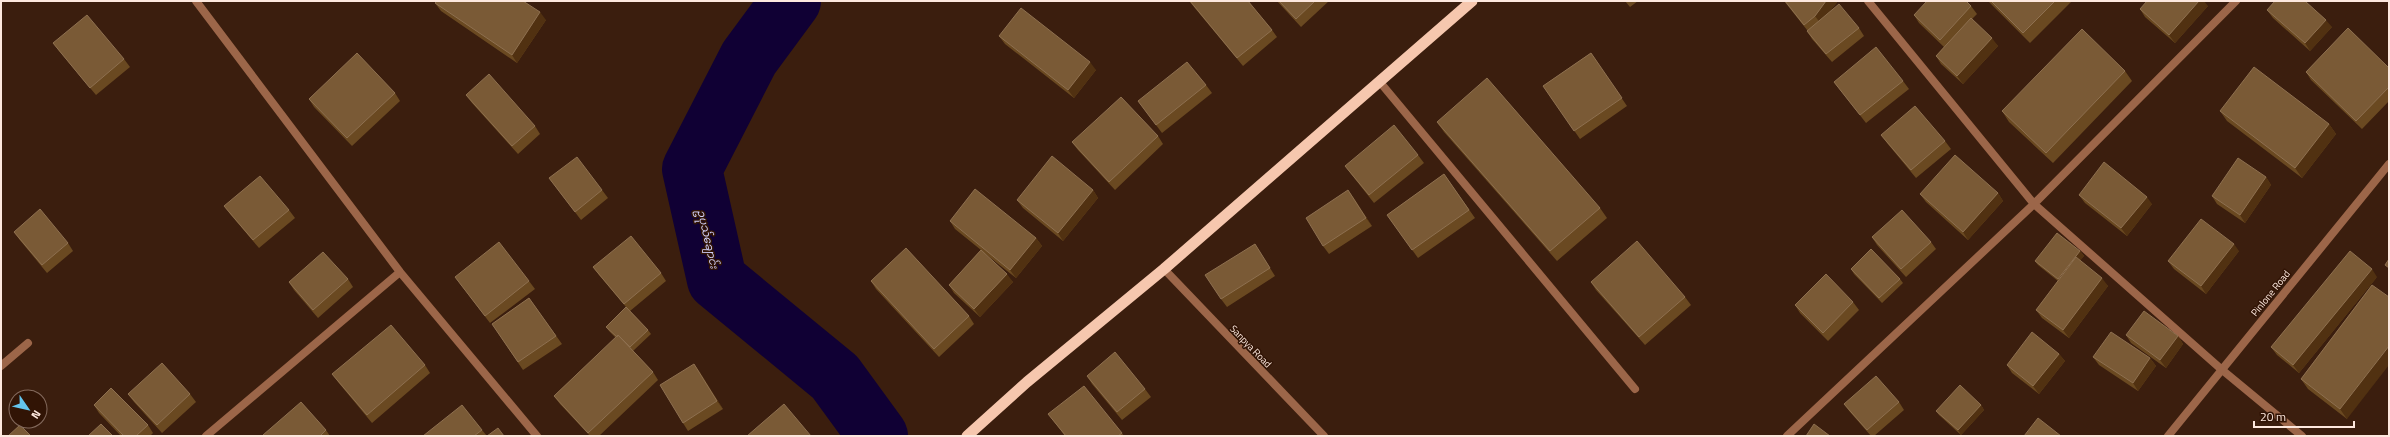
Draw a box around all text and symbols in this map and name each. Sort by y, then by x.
water label: ဥပုသ်ချောင်း [691,208,723,272]
street label: Pinlone Road [2247,267,2294,320]
street label: Sanpya Road [1226,322,1275,371]
north arrow [8,389,48,429]
scale bar [2254,403,2354,429]
text: N [28,407,45,422]
text: 20 m [2260,407,2286,426]

